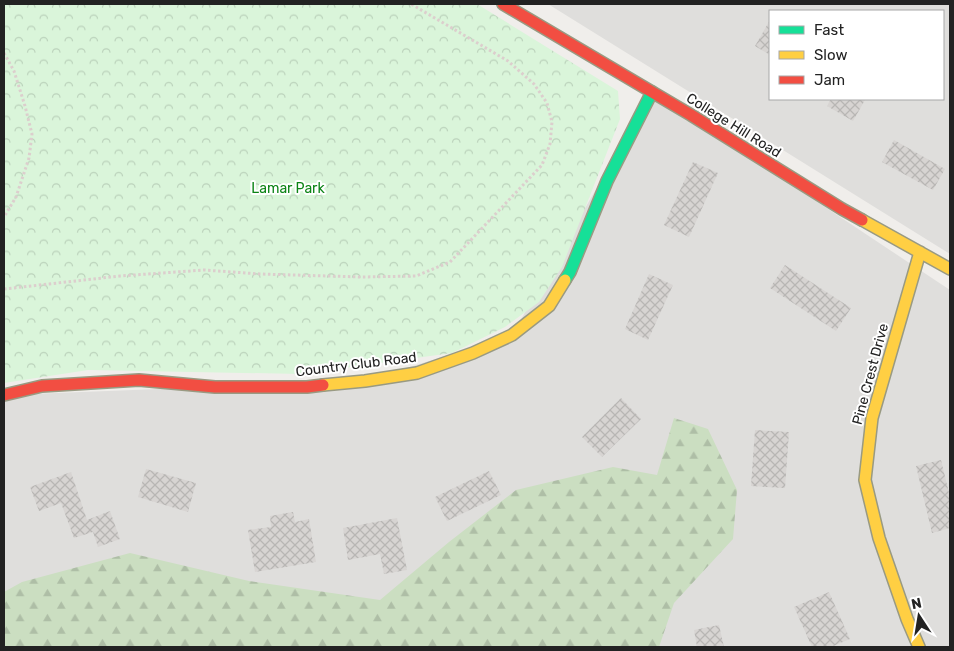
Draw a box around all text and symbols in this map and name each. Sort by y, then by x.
legend [769,10,944,100]
text: Fast [814,21,844,39]
text: Slow [814,46,847,64]
text: Jam [814,71,845,89]
street label: College Hill Road [683,89,784,161]
park label: Lamar Park [251,180,325,197]
street label: Pine Crest Drive [849,321,892,427]
street label: Country Club Road [295,349,418,380]
north arrow [894,591,944,641]
text: N [910,594,923,613]

